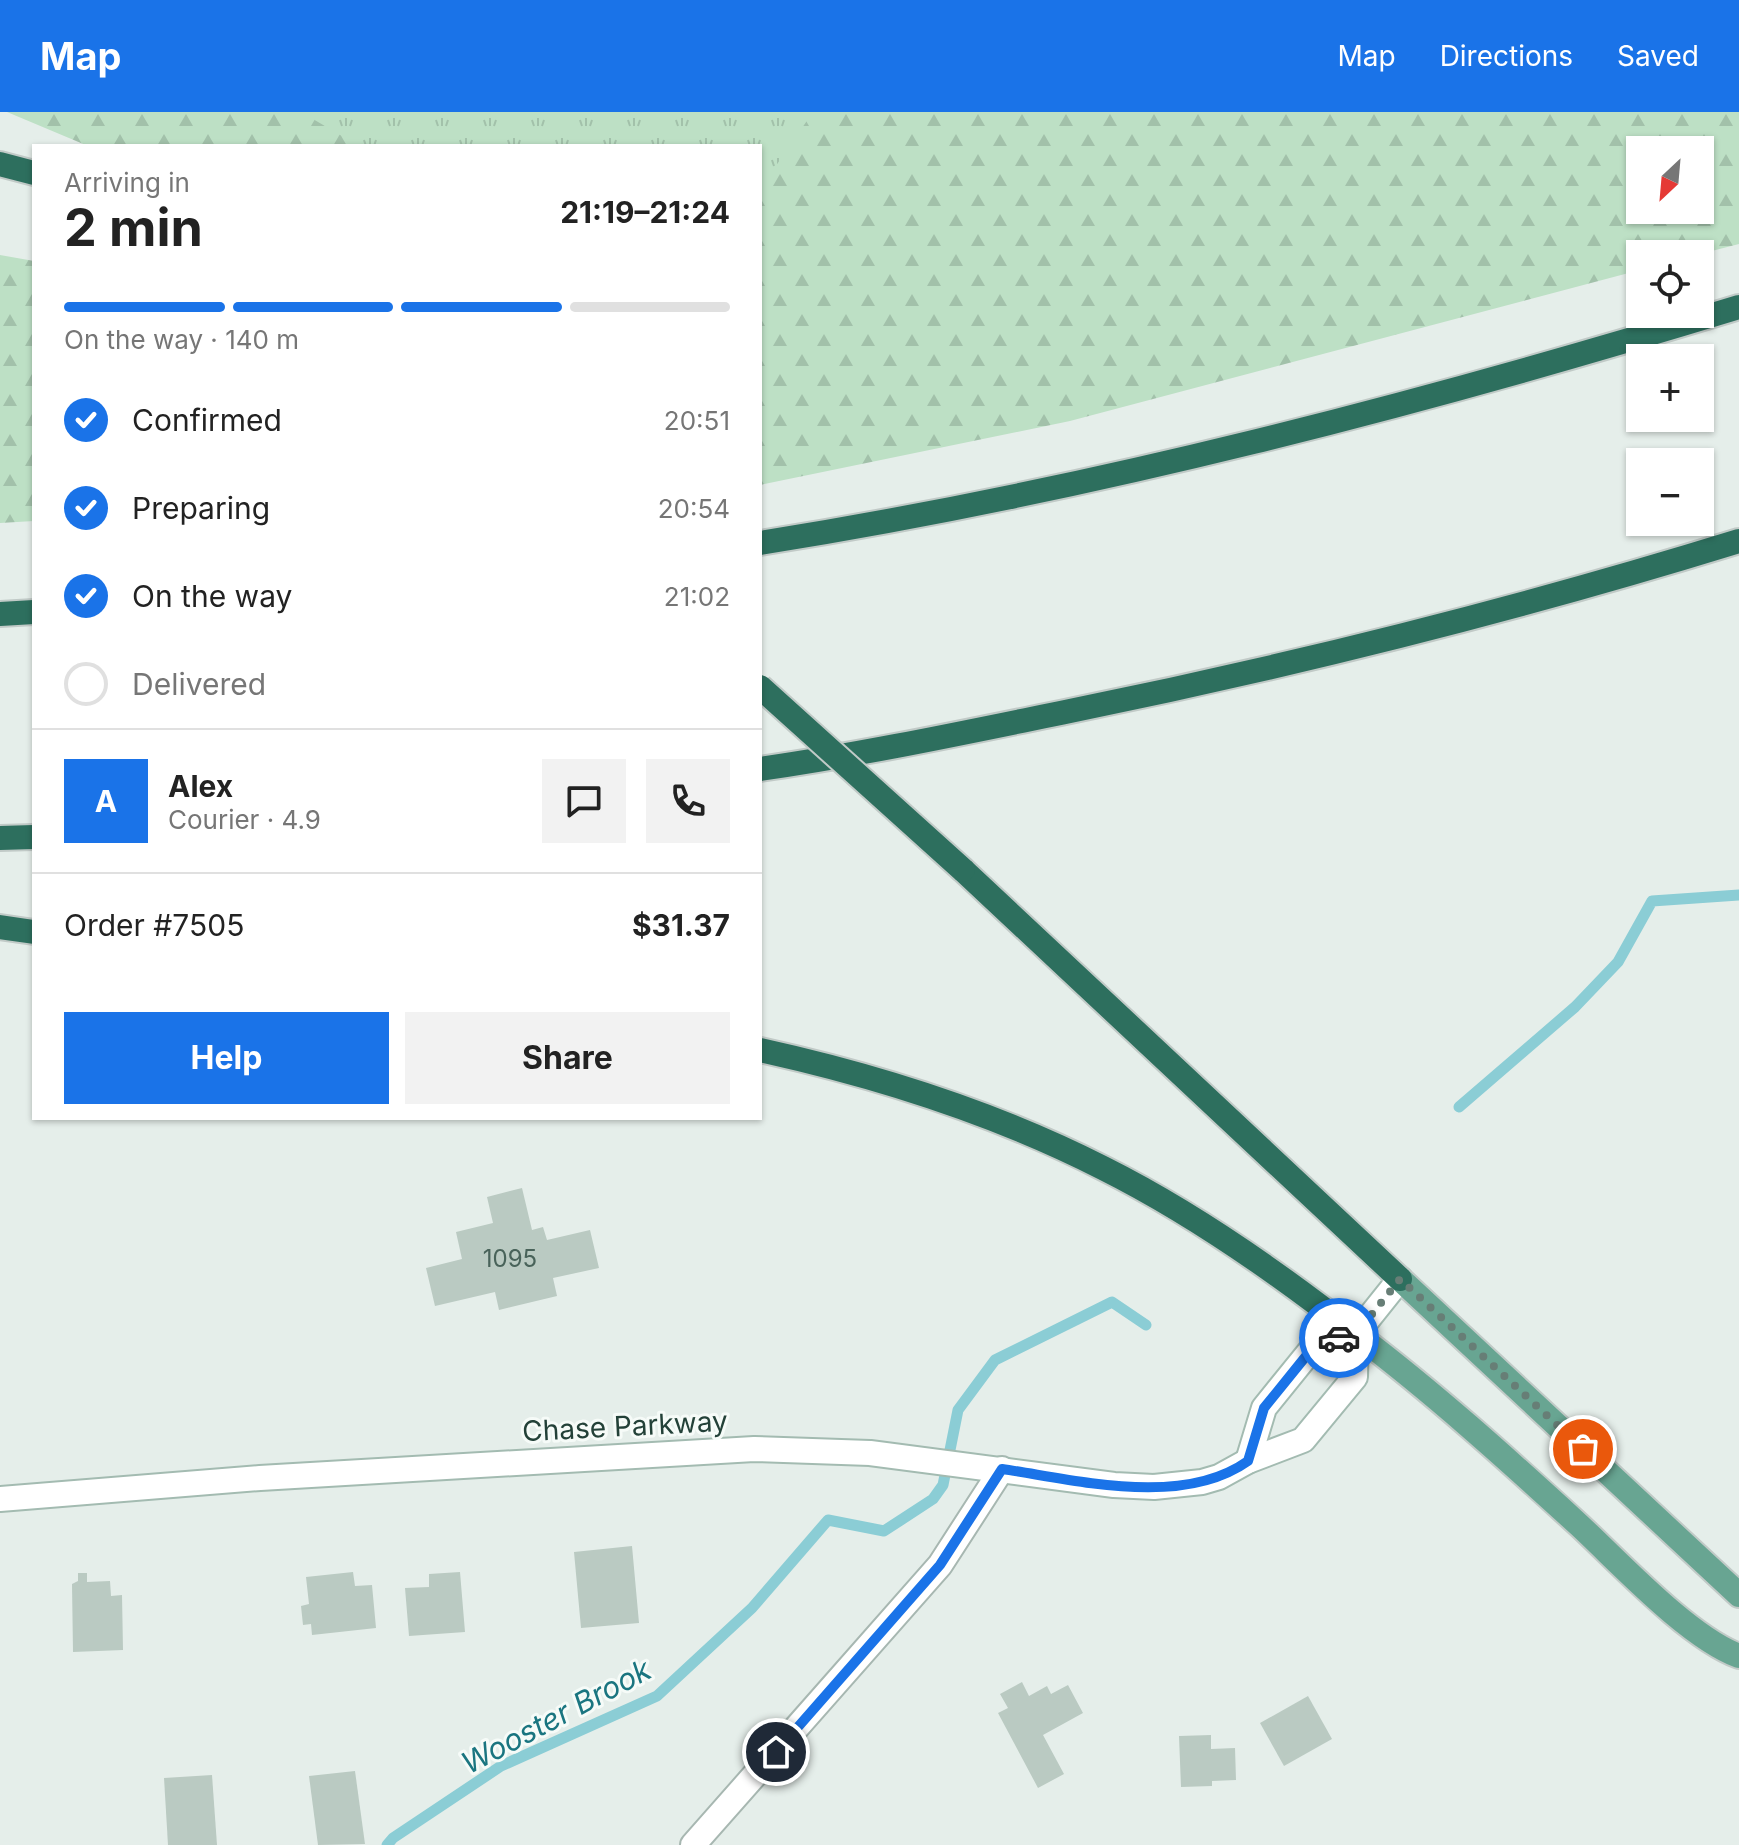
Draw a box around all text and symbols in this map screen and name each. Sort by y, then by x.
text: Map [40,33,121,79]
text: Map [1337,39,1396,73]
text: Directions [1440,39,1573,73]
text: Saved [1617,39,1699,73]
north arrow [1626,136,1714,224]
map controls [1626,136,1714,536]
text: Arriving in [64,167,190,198]
text: 21:19–21:24 [560,194,730,230]
text: 2 min [64,196,203,259]
button: locate [1626,240,1714,328]
text: On the way · 140 m [64,324,299,355]
button: + [1626,344,1714,432]
icon: check [64,398,108,442]
text: Confirmed [132,402,282,438]
text: 20:51 [664,405,730,436]
button: − [1626,448,1714,536]
icon: check [64,486,108,530]
text: Preparing [132,490,270,526]
text: 20:54 [658,493,730,524]
icon: check [64,574,108,618]
text: On the way [132,578,292,614]
text: 21:02 [664,581,730,612]
text: Delivered [132,666,266,702]
button: chat [542,759,626,843]
button: phone [646,759,730,843]
text: Alex [168,768,233,804]
text: A [95,783,117,819]
text: Courier · 4.9 [168,804,321,835]
text: Order #7505 [64,907,244,943]
text: $31.37 [632,907,730,943]
button: Help [64,1012,389,1104]
button: Share [405,1012,730,1104]
house number: 1095 [483,1244,537,1273]
courier [1299,1298,1379,1378]
icon: car [1317,1316,1361,1360]
street label: Chase Parkway [521,1404,729,1448]
pin [1549,1415,1617,1483]
icon: bag [1561,1427,1605,1471]
water label: Wooster Brook [455,1651,657,1781]
pin [742,1718,810,1786]
icon: home [754,1730,798,1774]

